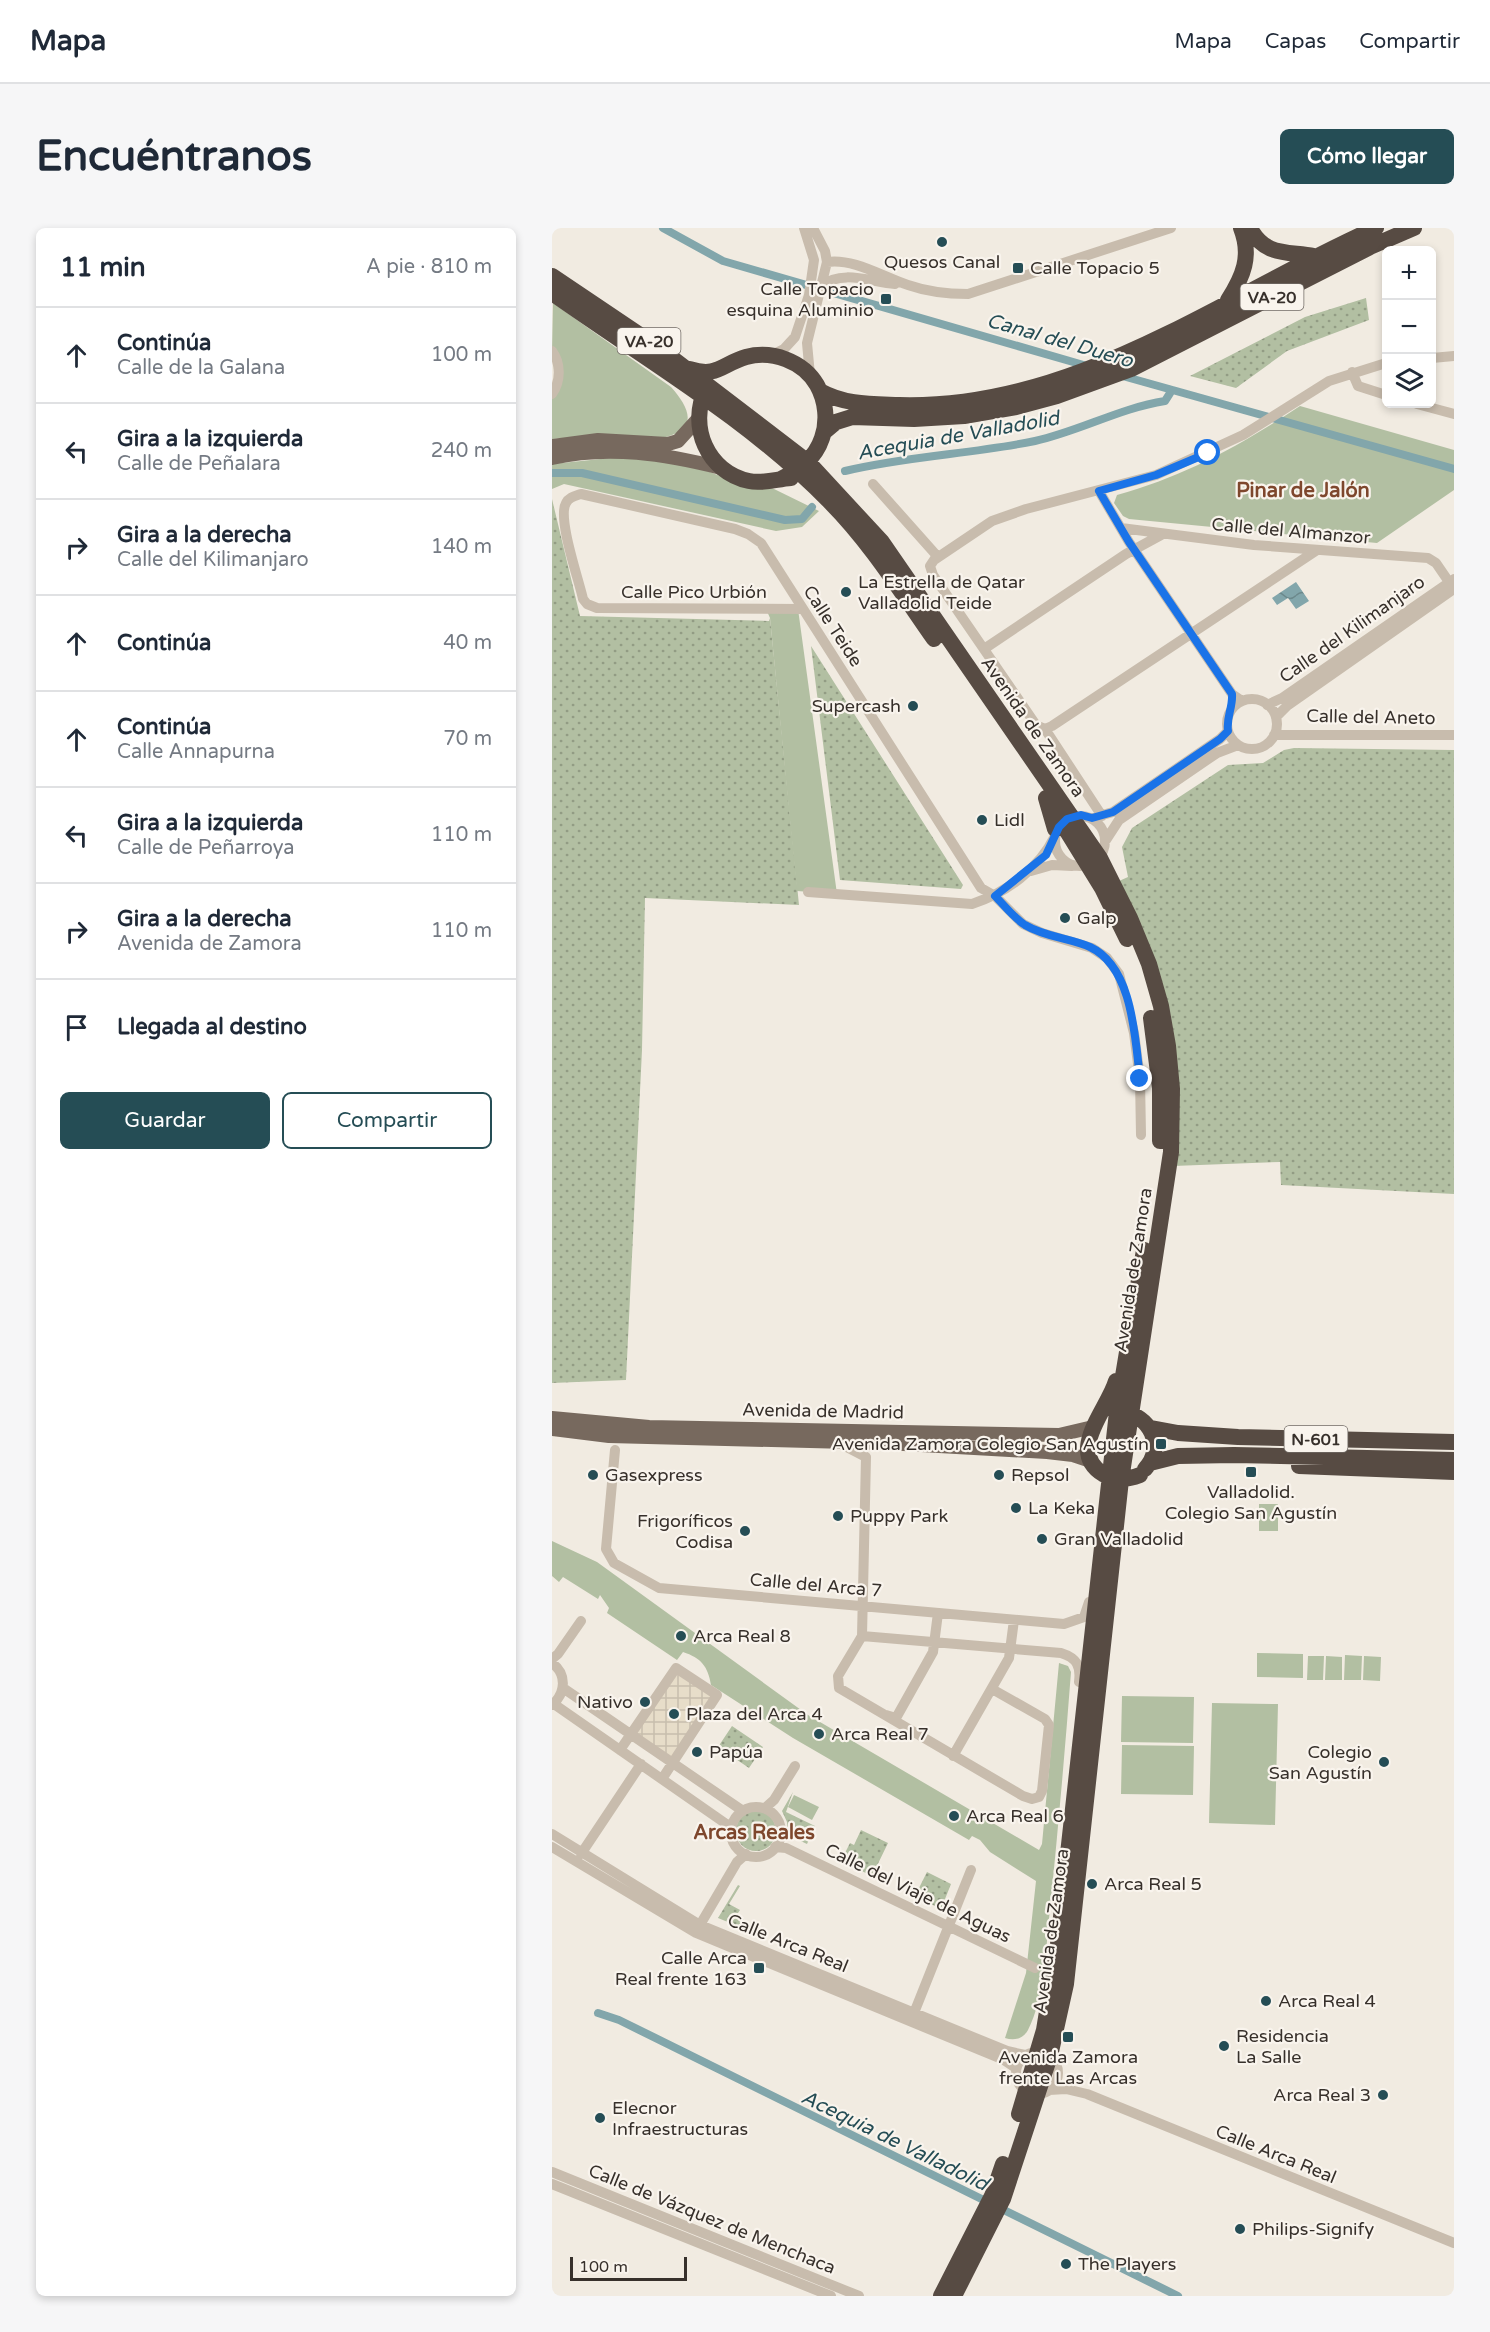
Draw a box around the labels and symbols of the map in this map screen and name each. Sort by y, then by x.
marker: Quesos Canal [935,235,949,249]
place label: Quesos Canal [884,251,1000,273]
place label: Calle Topacio 5 [1030,257,1160,279]
marker: Calle Topacio 5 [1011,261,1025,275]
place label: Calle Topacio esquina Aluminio [726,278,874,321]
road number: VA-20 [1240,284,1304,310]
marker: Calle Topacio esquina Aluminio [879,292,893,306]
water label: Canal del Duero [984,309,1136,374]
road number: VA-20 [618,328,680,354]
water label: Acequia de Valladolid [855,406,1063,466]
route start [1194,439,1220,465]
district label: Pinar de Jalón [1236,479,1370,503]
street label: Calle del Almanzor [1211,513,1371,549]
street label: Calle del Kilimanjaro [1275,570,1429,687]
place label: La Estrella de Qatar Valladolid Teide [858,571,1025,614]
street label: Calle Pico Urbión [621,581,767,603]
street label: Calle Teide [799,581,867,671]
marker: La Estrella de Qatar Valladolid Teide [839,585,853,599]
street label: Avenida de Zamora [976,653,1090,801]
place label: Supercash [812,695,901,717]
marker: Supercash [906,699,920,713]
street label: Calle del Aneto [1306,705,1436,729]
place label: Lidl [994,809,1025,831]
marker: Lidl [975,813,989,827]
place label: Galp [1077,907,1117,929]
marker: Galp [1058,911,1072,925]
route end [1126,1065,1152,1091]
street label: Avenida de Zamora [1109,1186,1157,1354]
street label: Avenida de Madrid [742,1399,904,1423]
road number: N-601 [1284,1426,1347,1452]
place label: Avenida Zamora Colegio San Agustín [832,1433,1149,1455]
marker: Avenida Zamora Colegio San Agustín [1154,1437,1168,1451]
place label: Gasexpress [605,1464,703,1486]
place label: Repsol [1011,1464,1069,1486]
marker: Valladolid. Colegio San Agustín [1244,1465,1258,1479]
marker: Gasexpress [586,1468,600,1482]
marker: Repsol [992,1468,1006,1482]
place label: Valladolid. Colegio San Agustín [1165,1481,1337,1524]
place label: La Keka [1028,1497,1095,1519]
marker: La Keka [1009,1501,1023,1515]
place label: Puppy Park [850,1505,949,1527]
marker: Puppy Park [831,1509,845,1523]
place label: Frigoríficos Codisa [637,1510,733,1553]
marker: Frigoríficos Codisa [738,1524,752,1538]
place label: Gran Valladolid [1054,1528,1184,1550]
marker: Gran Valladolid [1035,1532,1049,1546]
street label: Calle del Arca 7 [749,1568,883,1602]
place label: Arca Real 8 [693,1625,791,1647]
marker: Arca Real 8 [674,1629,688,1643]
place label: Nativo [577,1691,633,1713]
marker: Nativo [638,1695,652,1709]
place label: Plaza del Arca 4 [686,1703,823,1725]
marker: Plaza del Arca 4 [667,1707,681,1721]
place label: Arca Real 7 [831,1723,929,1745]
marker: Arca Real 7 [812,1727,826,1741]
place label: Papúa [709,1741,763,1763]
place label: Colegio San Agustín [1269,1741,1372,1784]
marker: Papúa [690,1745,704,1759]
marker: Colegio San Agustín [1377,1755,1391,1769]
place label: Arca Real 6 [966,1805,1064,1827]
marker: Arca Real 6 [947,1809,961,1823]
district label: Arcas Reales [693,1821,815,1845]
street label: Calle del Viaje de Aguas [821,1838,1015,1948]
street label: Avenida de Zamora [1029,1847,1073,2015]
place label: Arca Real 5 [1104,1873,1202,1895]
marker: Arca Real 5 [1085,1877,1099,1891]
street label: Calle Arca Real [724,1909,852,1977]
place label: Calle Arca Real frente 163 [615,1947,747,1990]
marker: Calle Arca Real frente 163 [752,1961,766,1975]
place label: Arca Real 4 [1278,1990,1376,2012]
marker: Arca Real 4 [1259,1994,1273,2008]
place label: Residencia La Salle [1236,2025,1329,2068]
marker: Avenida Zamora frente Las Arcas [1061,2030,1075,2044]
marker: Residencia La Salle [1217,2039,1231,2053]
place label: Avenida Zamora frente Las Arcas [998,2046,1138,2089]
place label: Arca Real 3 [1273,2084,1371,2106]
water label: Acequia de Valladolid [797,2085,994,2198]
marker: Arca Real 3 [1376,2088,1390,2102]
place label: Elecnor Infraestructuras [612,2097,748,2140]
marker: Elecnor Infraestructuras [593,2111,607,2125]
street label: Calle Arca Real [1212,2120,1340,2188]
street label: Calle de Vázquez de Menchaca [585,2159,839,2279]
place label: Philips-Signify [1252,2218,1374,2240]
marker: Philips-Signify [1233,2222,1247,2236]
place label: The Players [1078,2253,1176,2275]
scale bar [570,2254,687,2282]
marker: The Players [1059,2257,1073,2271]

